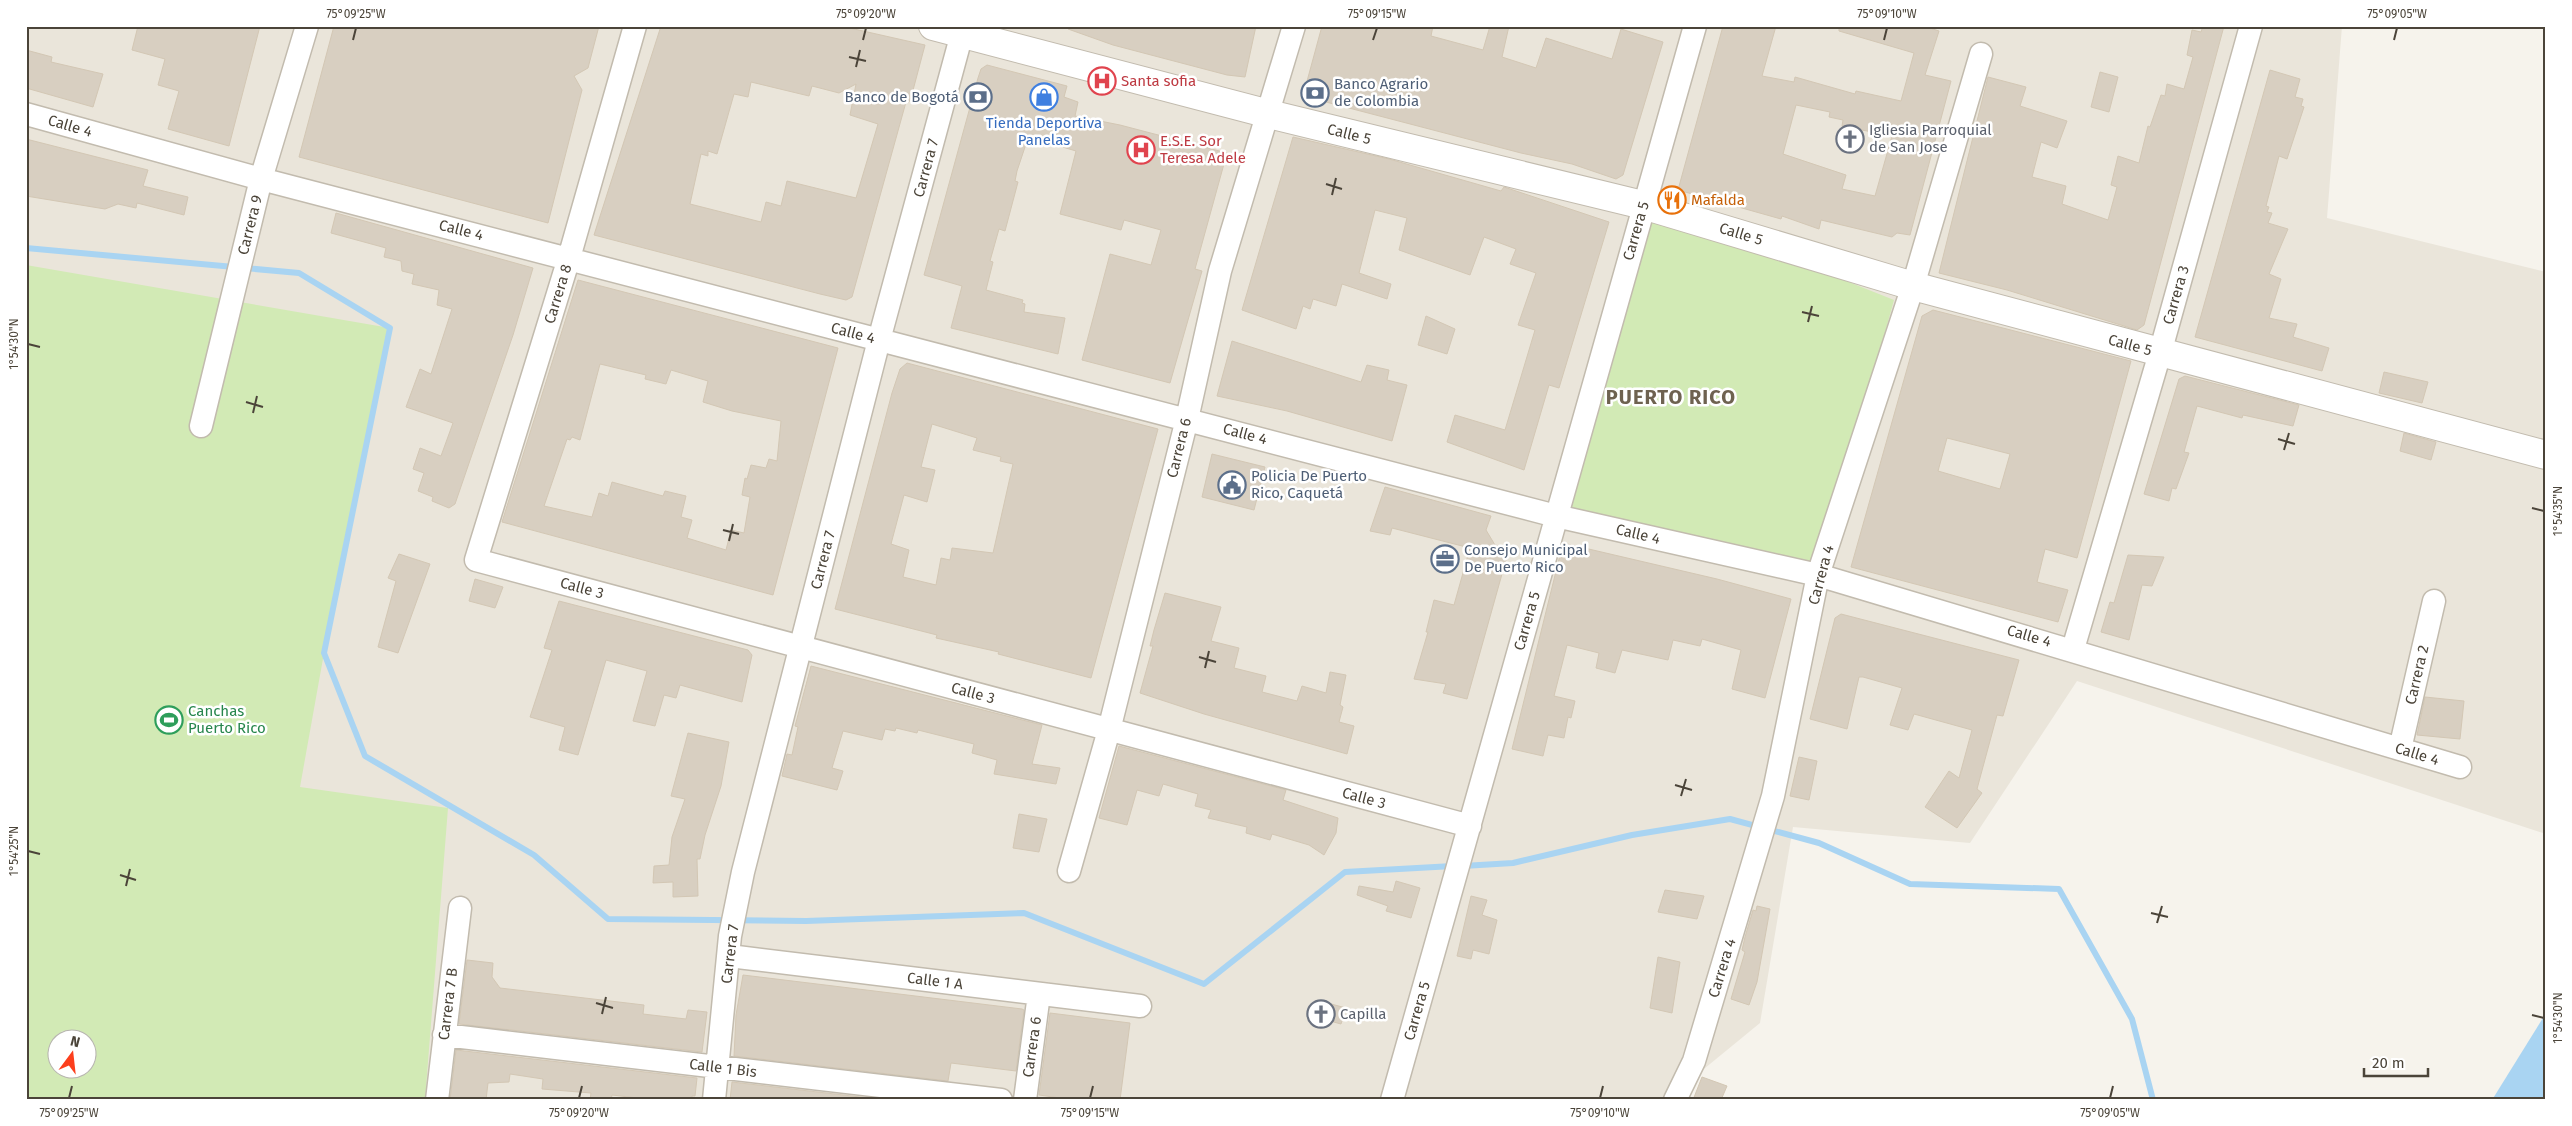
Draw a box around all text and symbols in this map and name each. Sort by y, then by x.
text: 75°09'25"W [326,7,386,21]
text: 75°09'20"W [836,7,896,21]
text: 75°09'15"W [1348,7,1406,21]
text: 75°09'10"W [1857,7,1917,21]
text: 75°09'05"W [2367,7,2427,21]
hospital icon: Santa sofia [1087,66,1117,96]
place label: Santa sofia [1121,72,1196,90]
place label: Banco Agrario de Colombia [1334,75,1428,110]
bank icon: Banco Agrario de Colombia [1300,78,1330,108]
bank icon: Banco de Bogotá [963,82,993,112]
shop icon: Tienda Deportiva Panelas [1029,82,1059,112]
place label: Banco de Bogotá [845,88,959,106]
street label: Calle 4 [46,111,94,141]
place label: Tienda Deportiva Panelas [986,114,1102,149]
street label: Calle 5 [1325,120,1373,148]
place label: Igliesia Parroquial de San Jose [1869,121,1992,156]
church icon: Igliesia Parroquial de San Jose [1835,124,1865,154]
place label: E.S.E. Sor Teresa Adele [1160,132,1246,167]
hospital icon: E.S.E. Sor Teresa Adele [1126,135,1156,165]
street label: Carrera 7 [910,136,943,199]
restaurant icon: Mafalda [1657,185,1687,215]
place label: Mafalda [1691,191,1745,209]
street label: Carrera 9 [234,193,266,257]
street label: Carrera 5 [1619,199,1653,263]
street label: Calle 4 [437,216,485,244]
street label: Calle 5 [1717,219,1765,249]
street label: Carrera 8 [540,262,576,326]
street label: Carrera 3 [2159,263,2193,327]
text: 1°54'30"N [7,318,21,370]
street label: Calle 4 [829,318,877,348]
street label: Calle 5 [2106,331,2154,359]
district label: PUERTO RICO [1606,385,1736,409]
street label: Carrera 6 [1163,416,1195,480]
street label: Calle 4 [1221,419,1269,449]
place label: Policia De Puerto Rico, Caquetá [1251,467,1367,502]
public building icon: Policia De Puerto Rico, Caquetá [1217,470,1247,500]
text: 1°54'35"N [2551,486,2565,536]
street label: Calle 4 [1614,520,1662,548]
street label: Carrera 7 [807,528,839,591]
place label: Consejo Municipal De Puerto Rico [1464,541,1588,576]
street label: Carrera 4 [1804,543,1838,607]
office icon: Consejo Municipal De Puerto Rico [1430,544,1460,574]
street label: Calle 3 [558,574,606,602]
street label: Carrera 5 [1510,589,1544,653]
street label: Calle 4 [2005,621,2053,651]
street label: Carrera 2 [2401,643,2433,707]
street label: Calle 3 [949,679,997,707]
place label: Canchas Puerto Rico [188,702,266,737]
sports icon: Canchas Puerto Rico [154,705,184,735]
street label: Calle 4 [2393,739,2441,769]
street label: Calle 3 [1340,784,1388,812]
text: 1°54'25"N [7,826,21,876]
street label: Carrera 7 [717,923,743,985]
street label: Carrera 4 [1704,936,1740,1000]
street label: Carrera 7 B [435,967,461,1041]
street label: Calle 1 A [906,969,964,993]
street label: Carrera 5 [1400,979,1434,1043]
text: 1°54'30"N [2551,992,2565,1044]
church icon: Capilla [1306,999,1336,1029]
place label: Capilla [1340,1005,1386,1023]
street label: Carrera 6 [1019,1015,1045,1079]
north arrow [48,1028,98,1078]
text: N [69,1033,82,1051]
scale bar [2364,1046,2428,1078]
text: 20 m [2372,1054,2405,1072]
street label: Calle 1 Bis [688,1055,758,1081]
text: 75°09'25"W [39,1106,99,1120]
text: 75°09'20"W [549,1106,609,1120]
text: 75°09'15"W [1061,1106,1119,1120]
text: 75°09'10"W [1570,1106,1630,1120]
text: 75°09'05"W [2080,1106,2140,1120]

